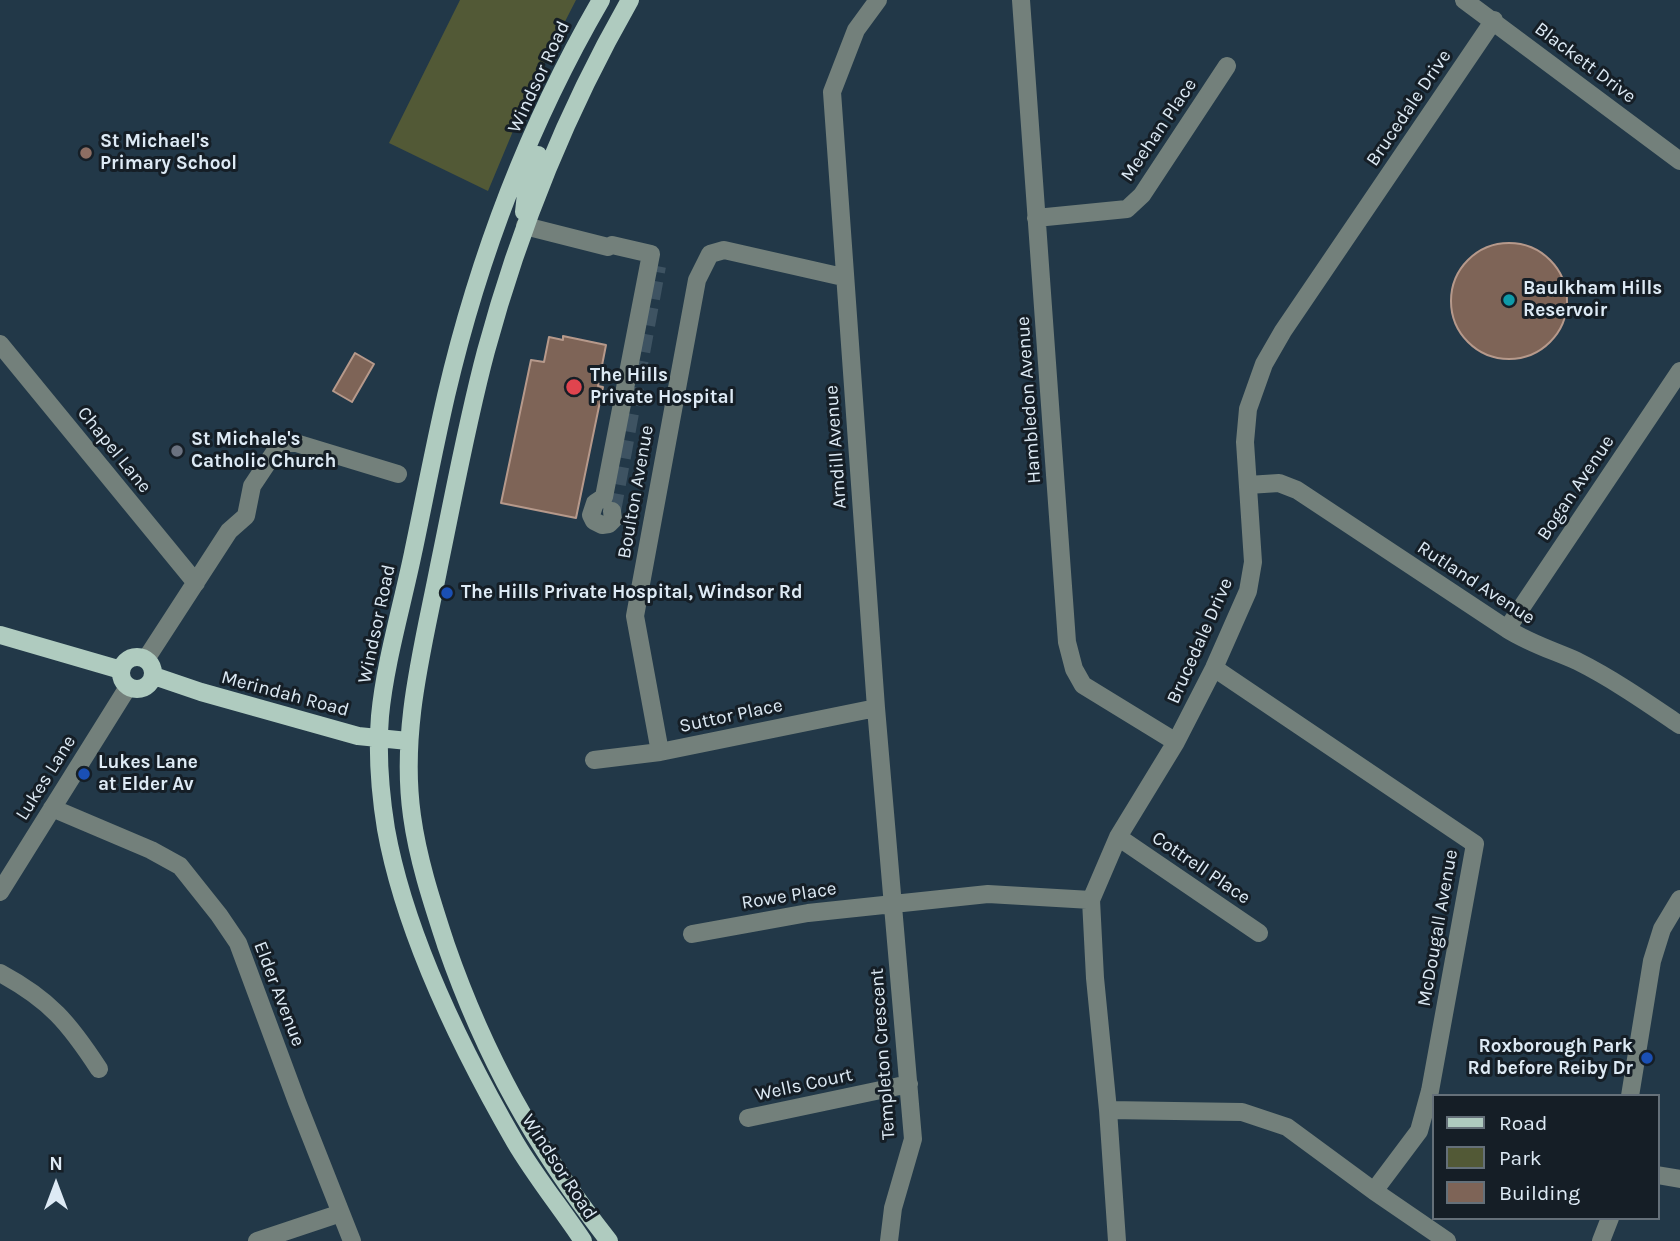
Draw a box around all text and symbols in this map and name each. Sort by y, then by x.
street label: Windsor Road [503,17,575,137]
street label: Blackett Drive [1530,17,1640,109]
street label: Brucedale Drive [1362,45,1456,171]
street label: Meehan Place [1116,74,1202,186]
place label: St Michael's Primary School [100,131,237,175]
marker: St Michael's Primary School [78,145,94,161]
place label: Baulkham Hills Reservoir [1523,278,1662,322]
marker: Baulkham Hills Reservoir [1501,292,1517,308]
street label: Hambledon Avenue [1012,316,1046,484]
place label: The Hills Private Hospital [590,365,734,409]
marker: The Hills Private Hospital [564,377,584,397]
street label: Arndill Avenue [820,384,852,510]
street label: Chapel Lane [72,402,156,498]
street label: Boulton Avenue [613,424,659,560]
place label: St Michale's Catholic Church [191,429,336,473]
street label: Bogan Avenue [1532,431,1620,545]
marker: St Michale's Catholic Church [169,443,185,459]
street label: Rutland Avenue [1413,536,1539,630]
street label: Windsor Road [353,563,401,685]
street label: Brucedale Drive [1162,575,1238,707]
place label: The Hills Private Hospital, Windsor Rd [461,582,803,604]
marker: The Hills Private Hospital, Windsor Rd [439,585,455,601]
street label: Merindah Road [219,666,351,722]
street label: Suttor Place [677,694,785,738]
street label: Lukes Lane [11,731,81,825]
place label: Lukes Lane at Elder Av [98,752,198,796]
marker: Lukes Lane at Elder Av [76,766,92,782]
street label: Cottrell Place [1147,827,1255,909]
street label: McDougall Avenue [1413,848,1463,1008]
street label: Rowe Place [740,877,838,915]
street label: Elder Avenue [248,938,310,1050]
street label: Templeton Crescent [866,968,900,1140]
place label: Roxborough Park Rd before Reiby Dr [1467,1036,1633,1080]
marker: Roxborough Park Rd before Reiby Dr [1639,1050,1655,1066]
street label: Wells Court [753,1064,855,1106]
legend [1432,1094,1659,1220]
street label: Windsor Road [517,1110,601,1224]
text: Road [1499,1111,1547,1135]
text: Park [1499,1146,1542,1170]
north arrow [21,1150,91,1220]
text: N [49,1153,63,1175]
text: Building [1499,1181,1580,1205]

